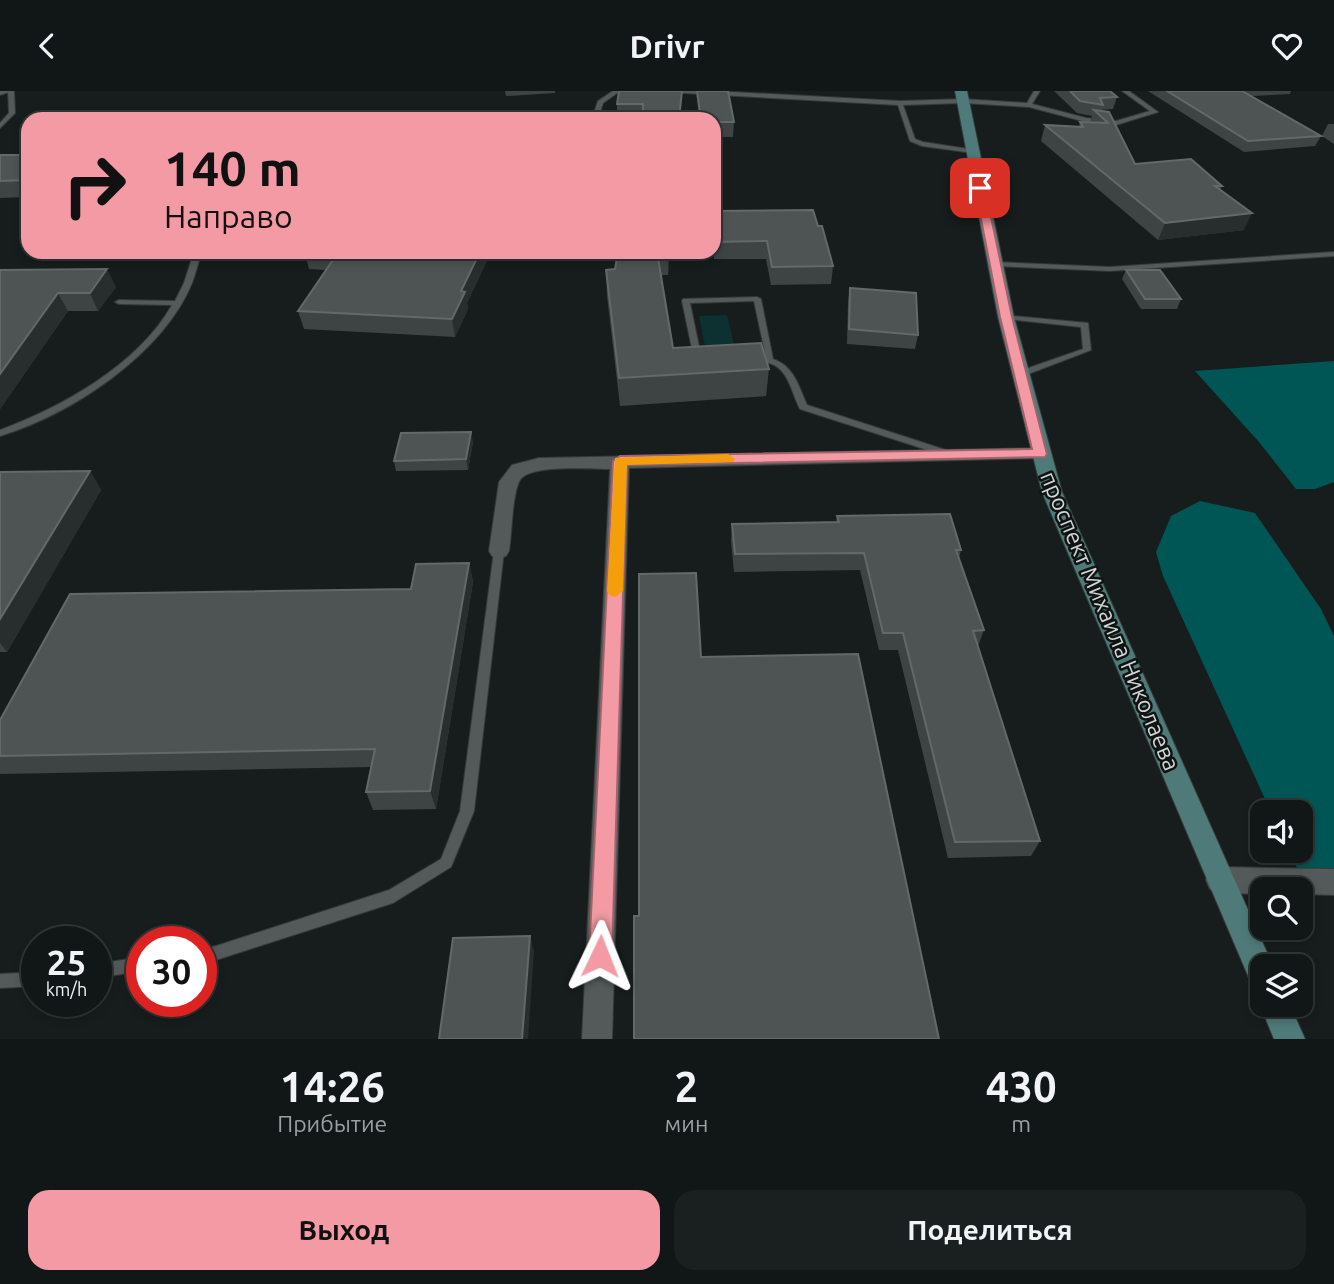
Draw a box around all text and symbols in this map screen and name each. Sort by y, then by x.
icon: back [28,27,66,65]
icon: heart [1268,27,1306,65]
text: Drivr [629,28,705,64]
icon: right [49,140,140,231]
text: 140 m [164,140,301,195]
pin [950,158,1010,218]
icon: arrive [961,169,999,207]
text: Направо [164,198,293,234]
street label: проспект Михаила Николаева [1036,468,1185,774]
map controls [1250,800,1313,1017]
button: sound [1250,800,1313,863]
button: search [1250,877,1313,940]
position arrow [563,919,637,993]
speed limit sign: 30 [126,926,217,1017]
text: 25 [47,942,86,982]
button: layers [1250,954,1313,1017]
text: km/h [46,979,87,999]
text: 14:26 [280,1063,385,1110]
text: 2 [675,1063,698,1110]
text: 430 [986,1063,1057,1110]
text: Прибытие [277,1111,387,1136]
text: мин [665,1111,708,1136]
text: m [1011,1111,1031,1136]
button: Выход [28,1190,660,1270]
button: Поделиться [674,1190,1306,1270]

